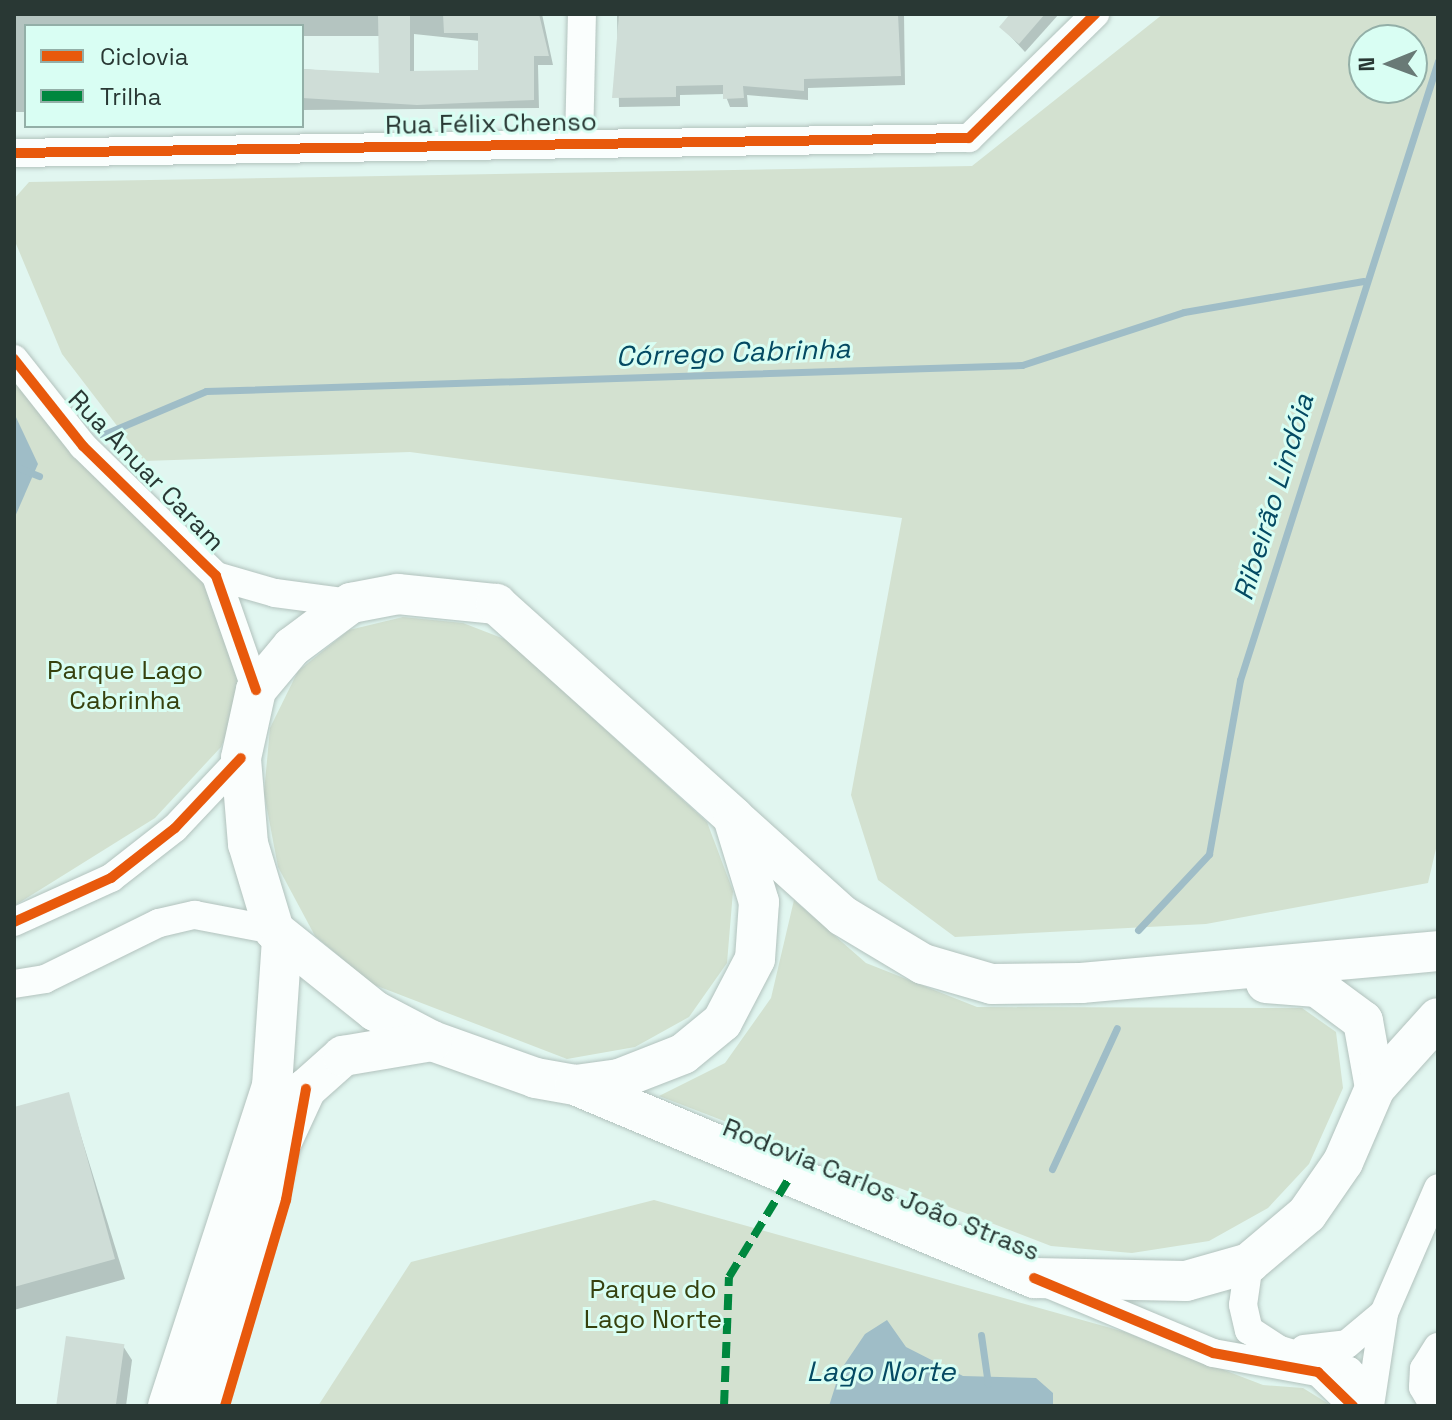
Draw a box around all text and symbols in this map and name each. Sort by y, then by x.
legend [24,24,304,128]
north arrow [1348,24,1428,104]
text: Ciclovia [100,41,188,72]
text: N [1352,57,1380,72]
text: Trilha [100,81,162,112]
street label: Rua Félix Chenso [385,107,597,141]
water label: Córrego Cabrinha [615,331,851,373]
street label: Rua Anuar Caram [61,384,231,558]
water label: Ribeirão Lindóia [1226,390,1320,604]
park label: Parque Lago Cabrinha [47,655,203,716]
street label: Rodovia Carlos João Strass [718,1112,1044,1268]
park label: Parque do Lago Norte [584,1274,722,1336]
water label: Lago Norte [807,1354,955,1388]

